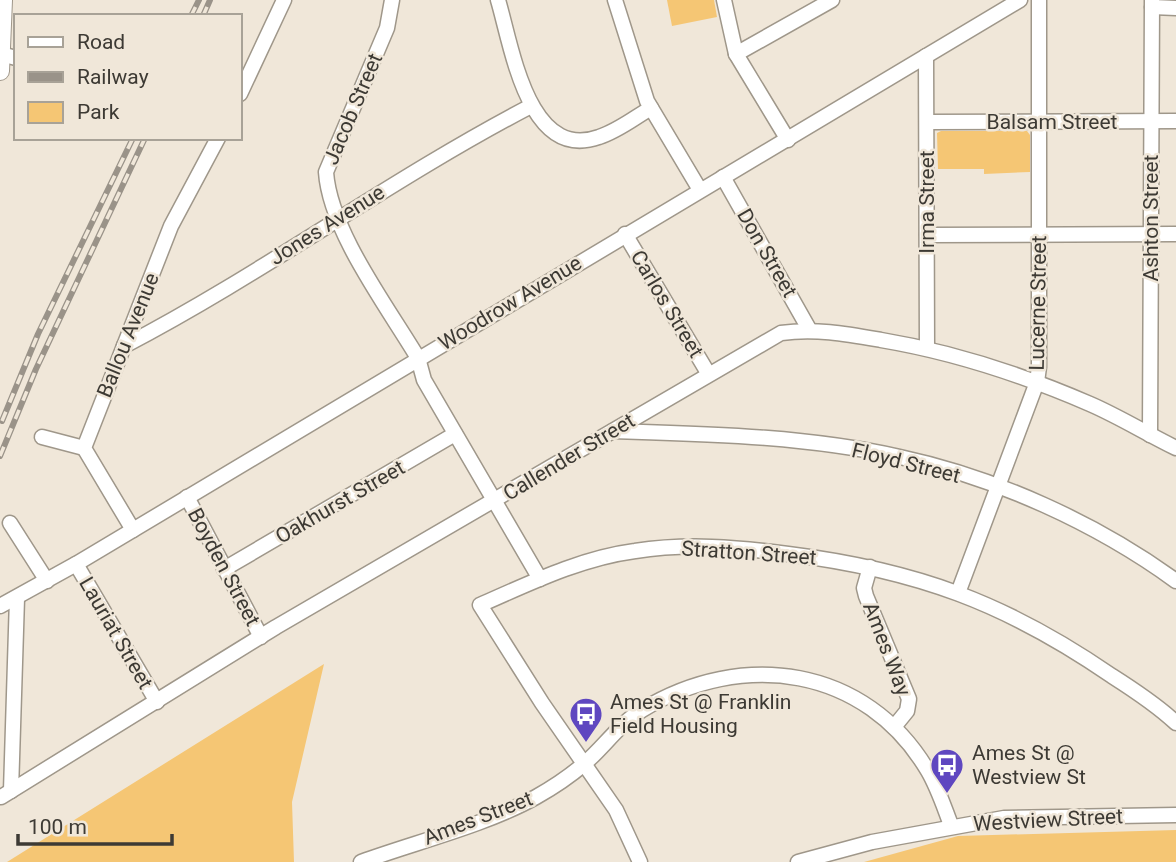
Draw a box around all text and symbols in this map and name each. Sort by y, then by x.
legend [14,14,242,140]
text: Road [77,30,125,54]
street label: Jacob Street [319,50,387,168]
text: Railway [77,65,149,89]
text: Park [77,100,120,124]
street label: Balsam Street [987,110,1118,134]
street label: Irma Street [915,150,939,254]
street label: Ashton Street [1139,154,1163,281]
street label: Jones Avenue [265,180,389,270]
street label: Don Street [732,205,802,302]
street label: Lucerne Street [1025,235,1051,371]
street label: Carlos Street [626,246,708,362]
street label: Woodrow Avenue [434,251,586,355]
street label: Ballou Avenue [92,269,164,401]
street label: Callender Street [499,408,639,506]
street label: Floyd Street [849,438,963,488]
street label: Oakhurst Street [271,455,409,549]
street label: Boyden Street [183,504,265,630]
street label: Stratton Street [681,536,817,570]
street label: Lauriat Street [74,573,158,693]
street label: Ames Way [858,599,916,699]
place label: Ames St @ Franklin Field Housing [610,690,791,738]
bus stop icon: Ames St @ Franklin Field Housing [567,695,605,744]
place label: Ames St @ Westview St [972,741,1086,789]
bus stop icon: Ames St @ Westview St [928,746,966,795]
street label: Ames Street [420,786,536,850]
scale bar [18,802,172,846]
street label: Westview Street [972,804,1124,836]
text: 100 m [28,815,87,839]

